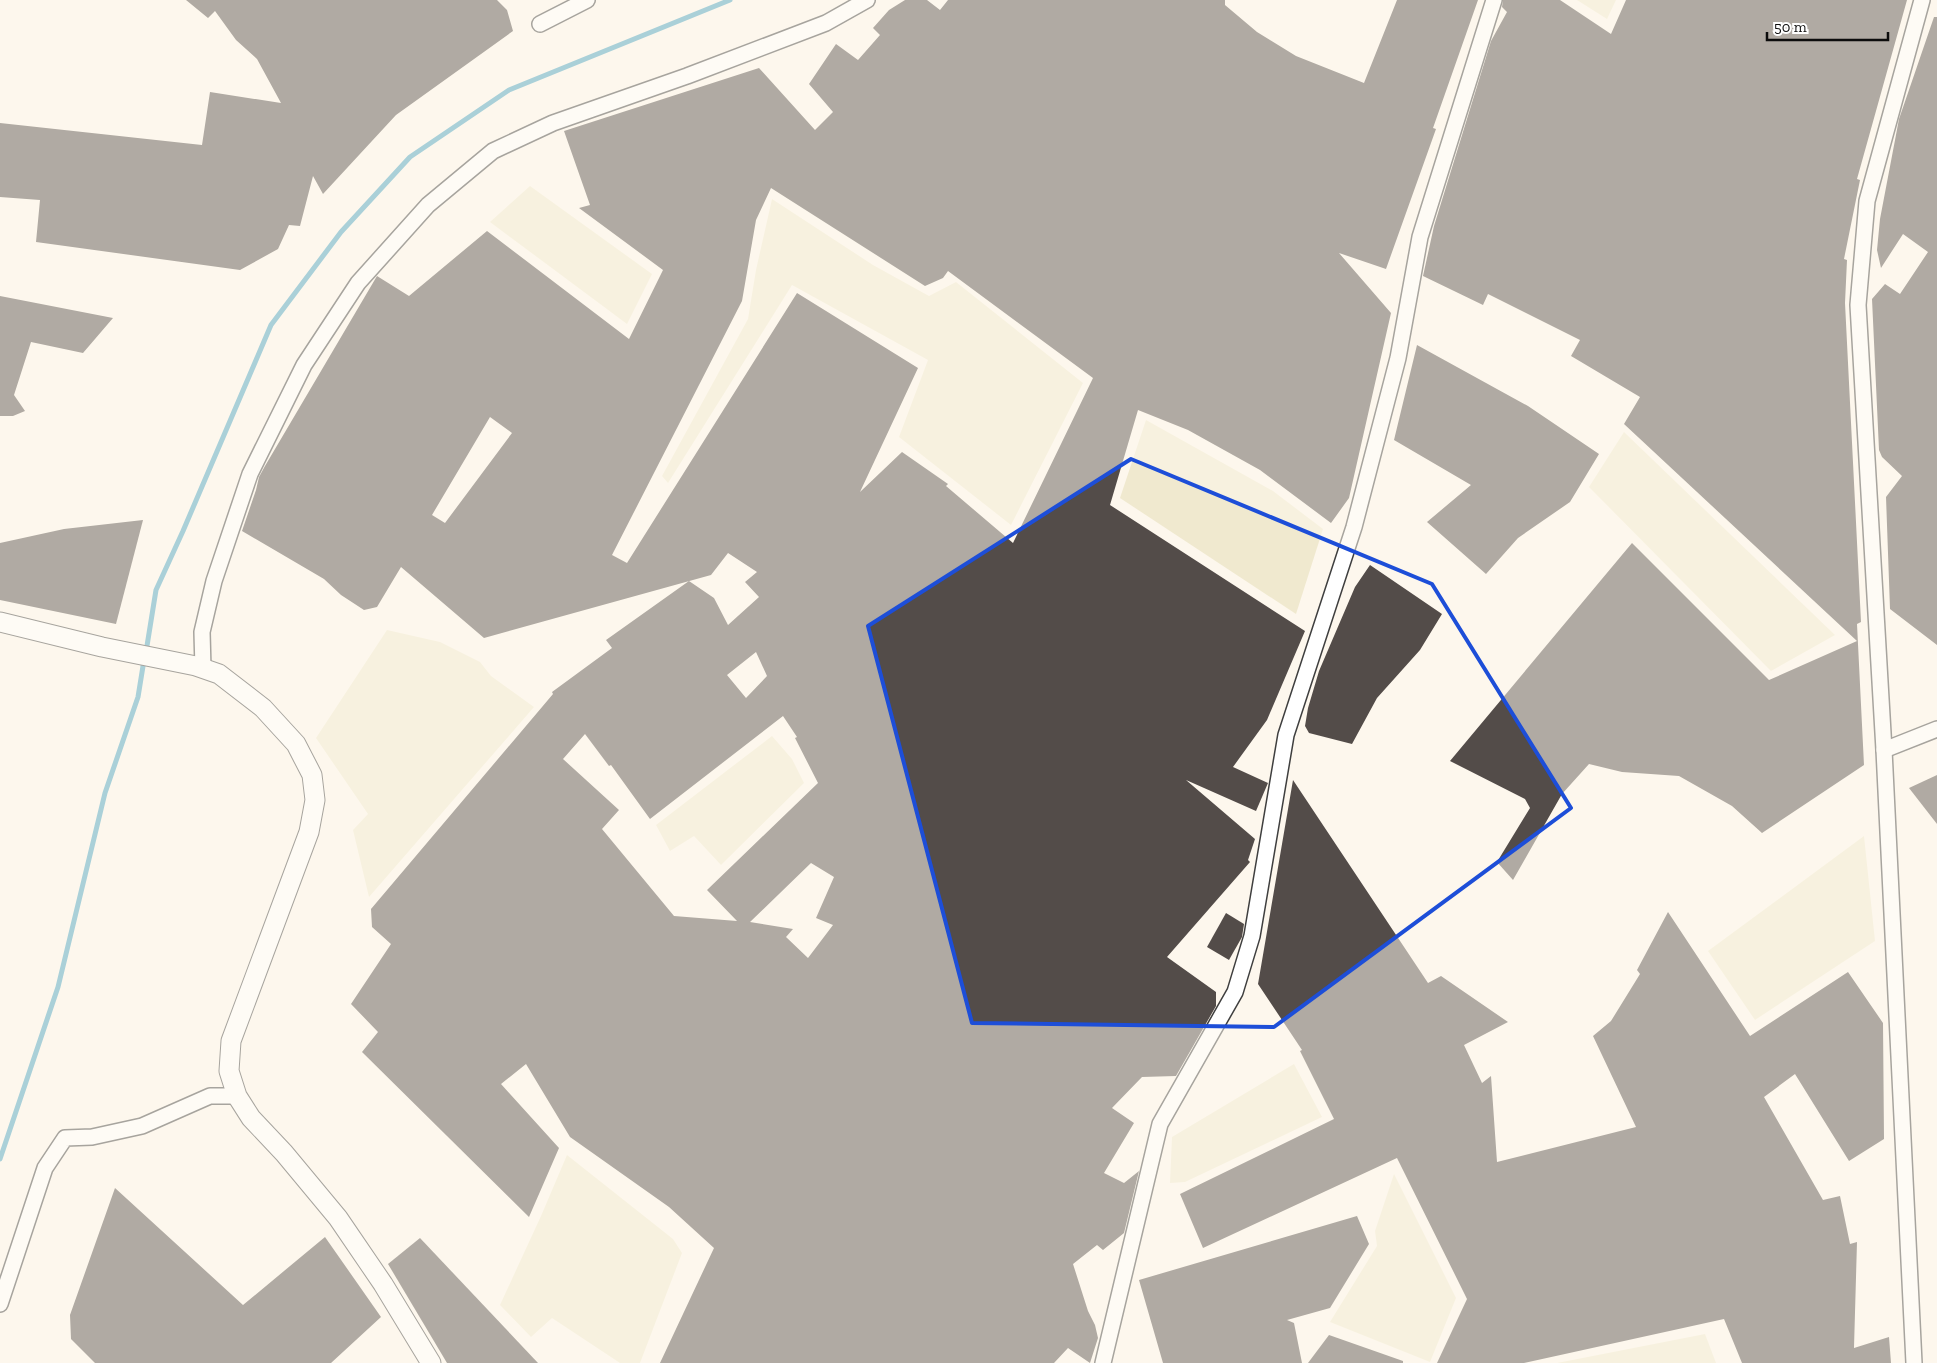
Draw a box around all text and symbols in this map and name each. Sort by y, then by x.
scale bar [1767,10,1888,42]
text: 50 m [1774,18,1807,36]

